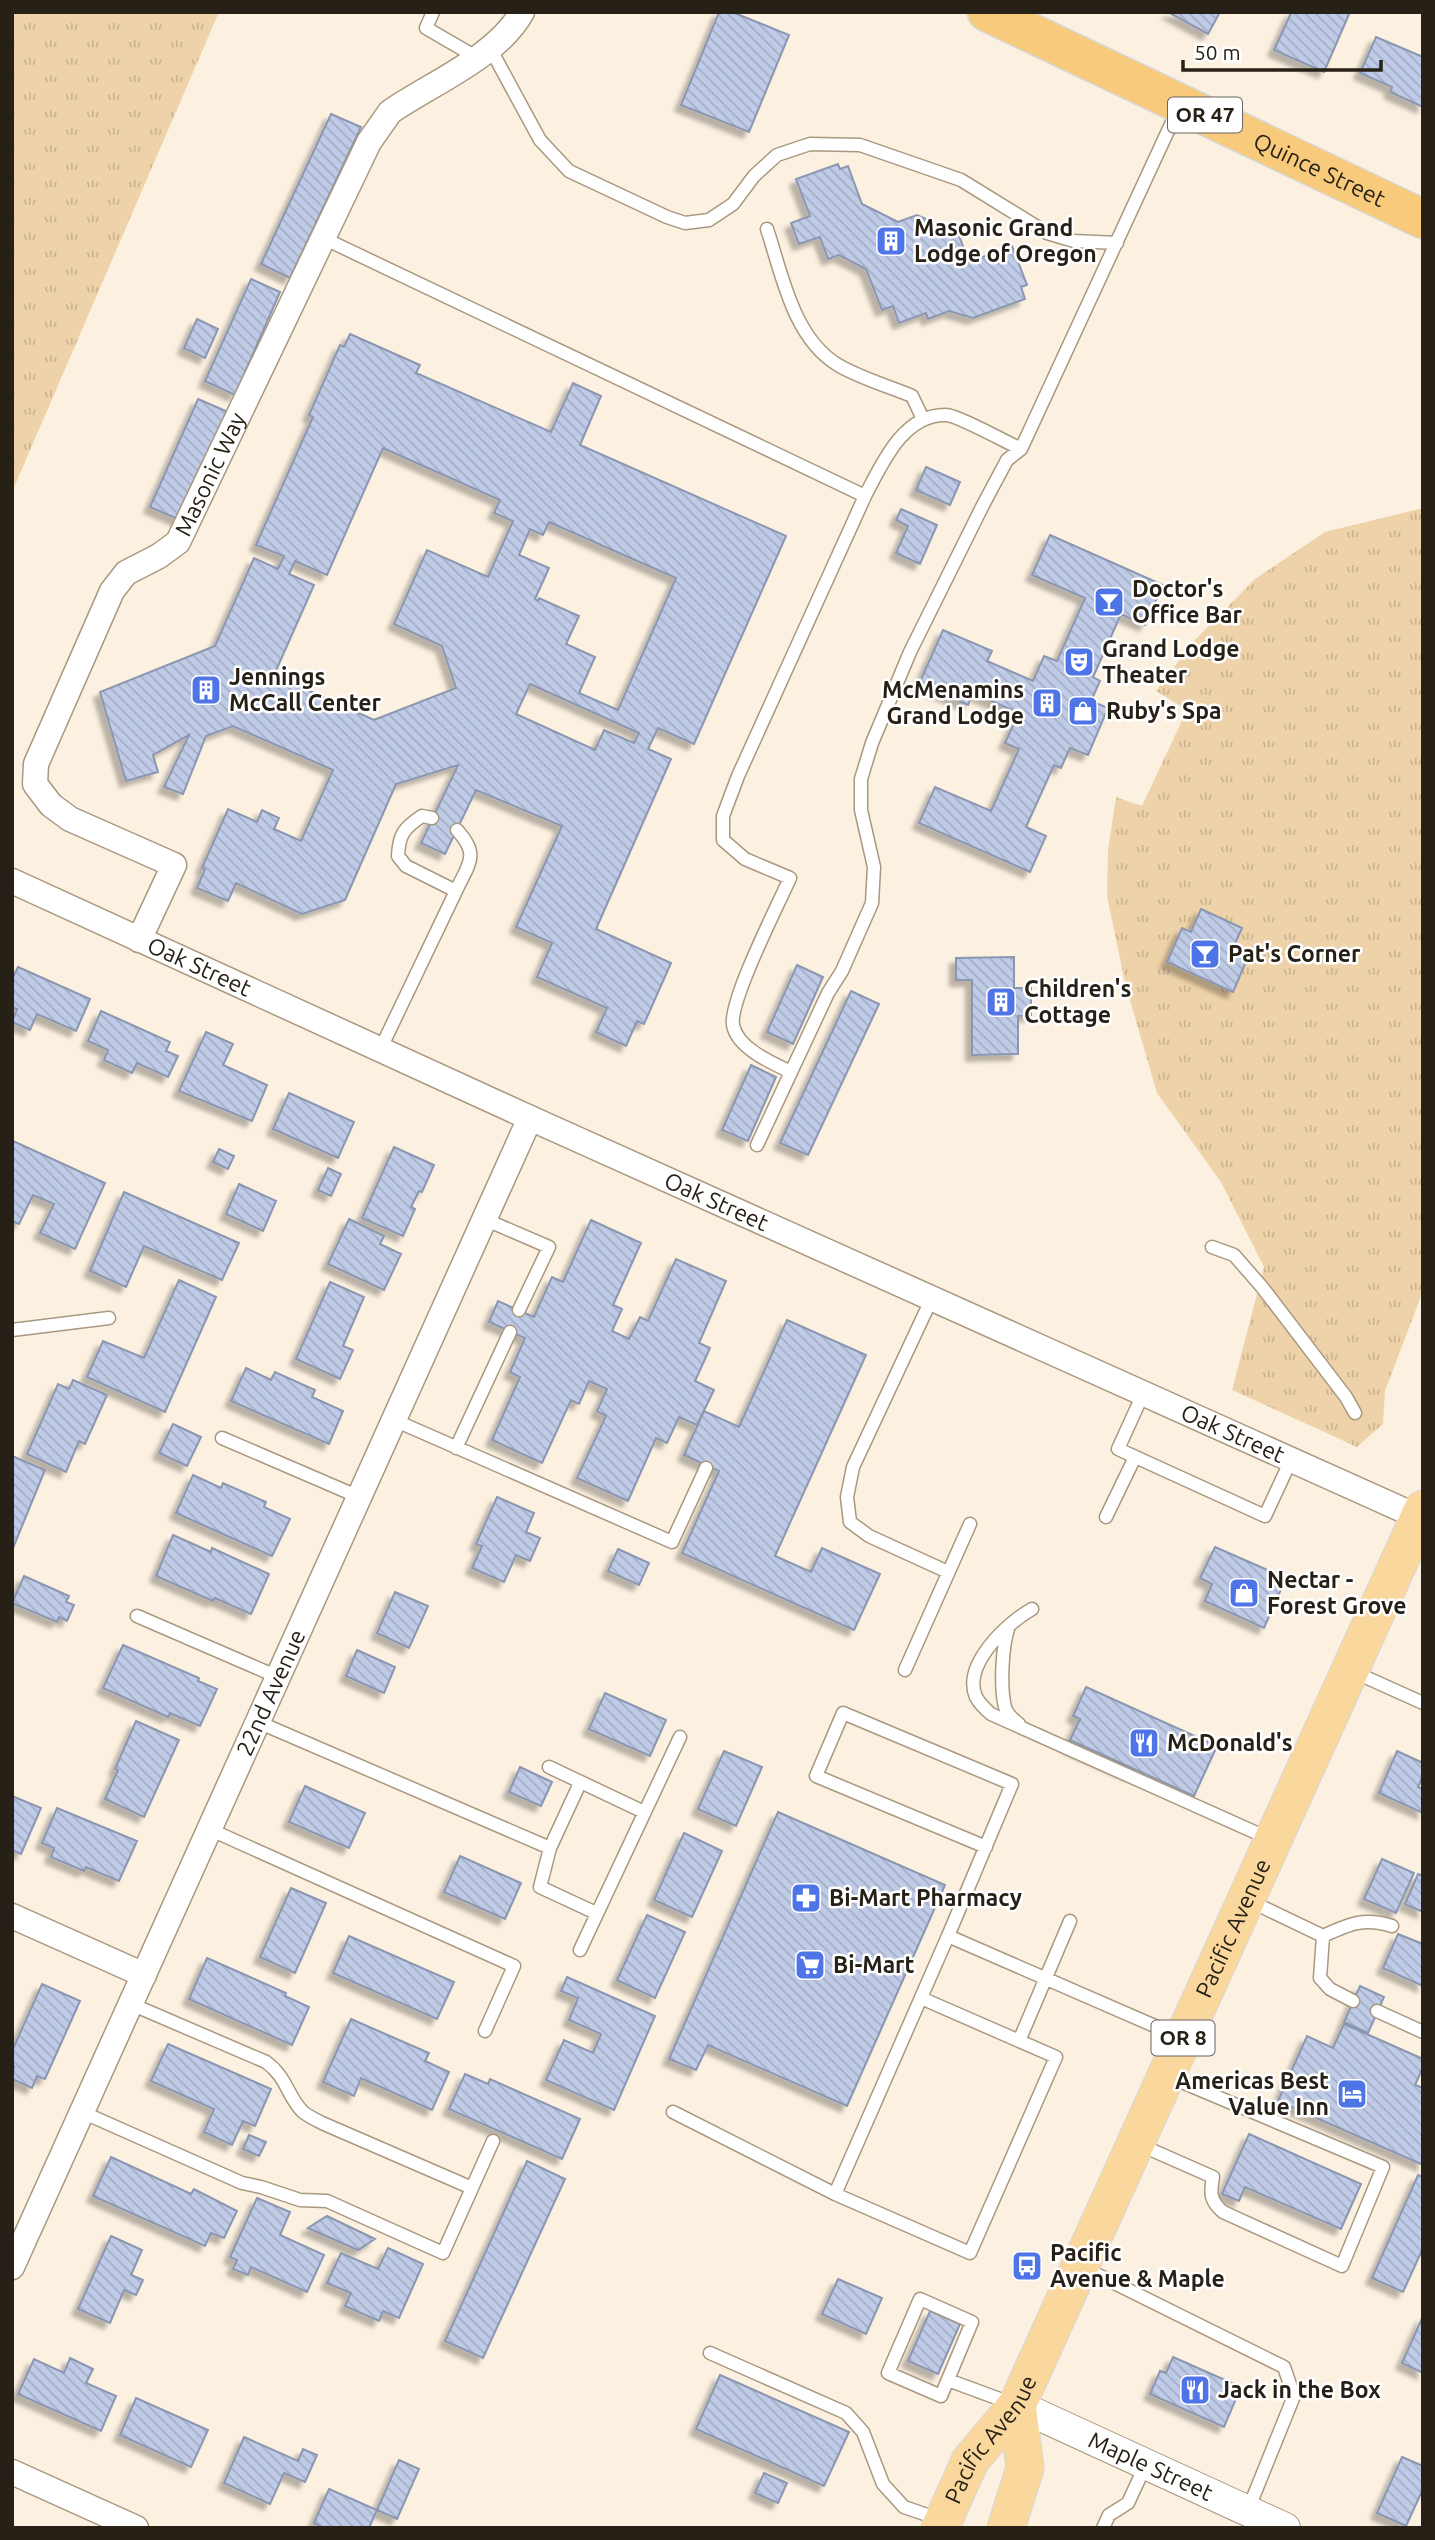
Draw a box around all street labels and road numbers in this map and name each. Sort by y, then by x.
road number: OR 47 [1168,97,1242,132]
street label: Quince Street [1250,128,1389,211]
street label: Masonic Way [170,408,250,540]
street label: Oak Street [144,932,255,1001]
street label: Oak Street [661,1167,772,1235]
street label: Oak Street [1177,1399,1289,1467]
street label: 22nd Avenue [231,1626,310,1759]
street label: Pacific Avenue [1190,1855,1275,2001]
road number: OR 8 [1152,2021,1214,2056]
street label: Pacific Avenue [940,2371,1041,2507]
street label: Maple Street [1085,2427,1217,2505]

